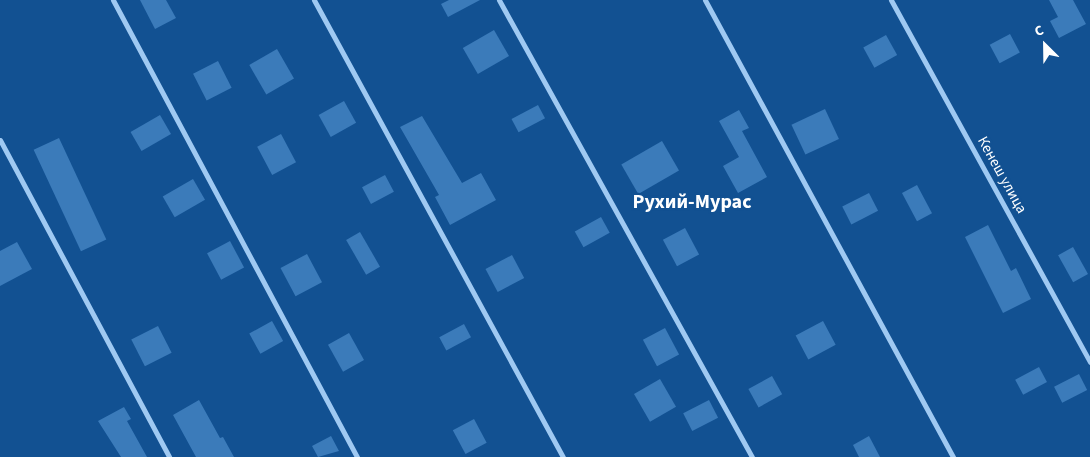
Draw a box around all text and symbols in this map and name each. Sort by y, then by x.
north arrow [1020,20,1070,70]
text: С [1031,20,1047,42]
street label: Кенеш улица [973,133,1031,217]
district label: Рухий-Мурас [633,190,751,214]

